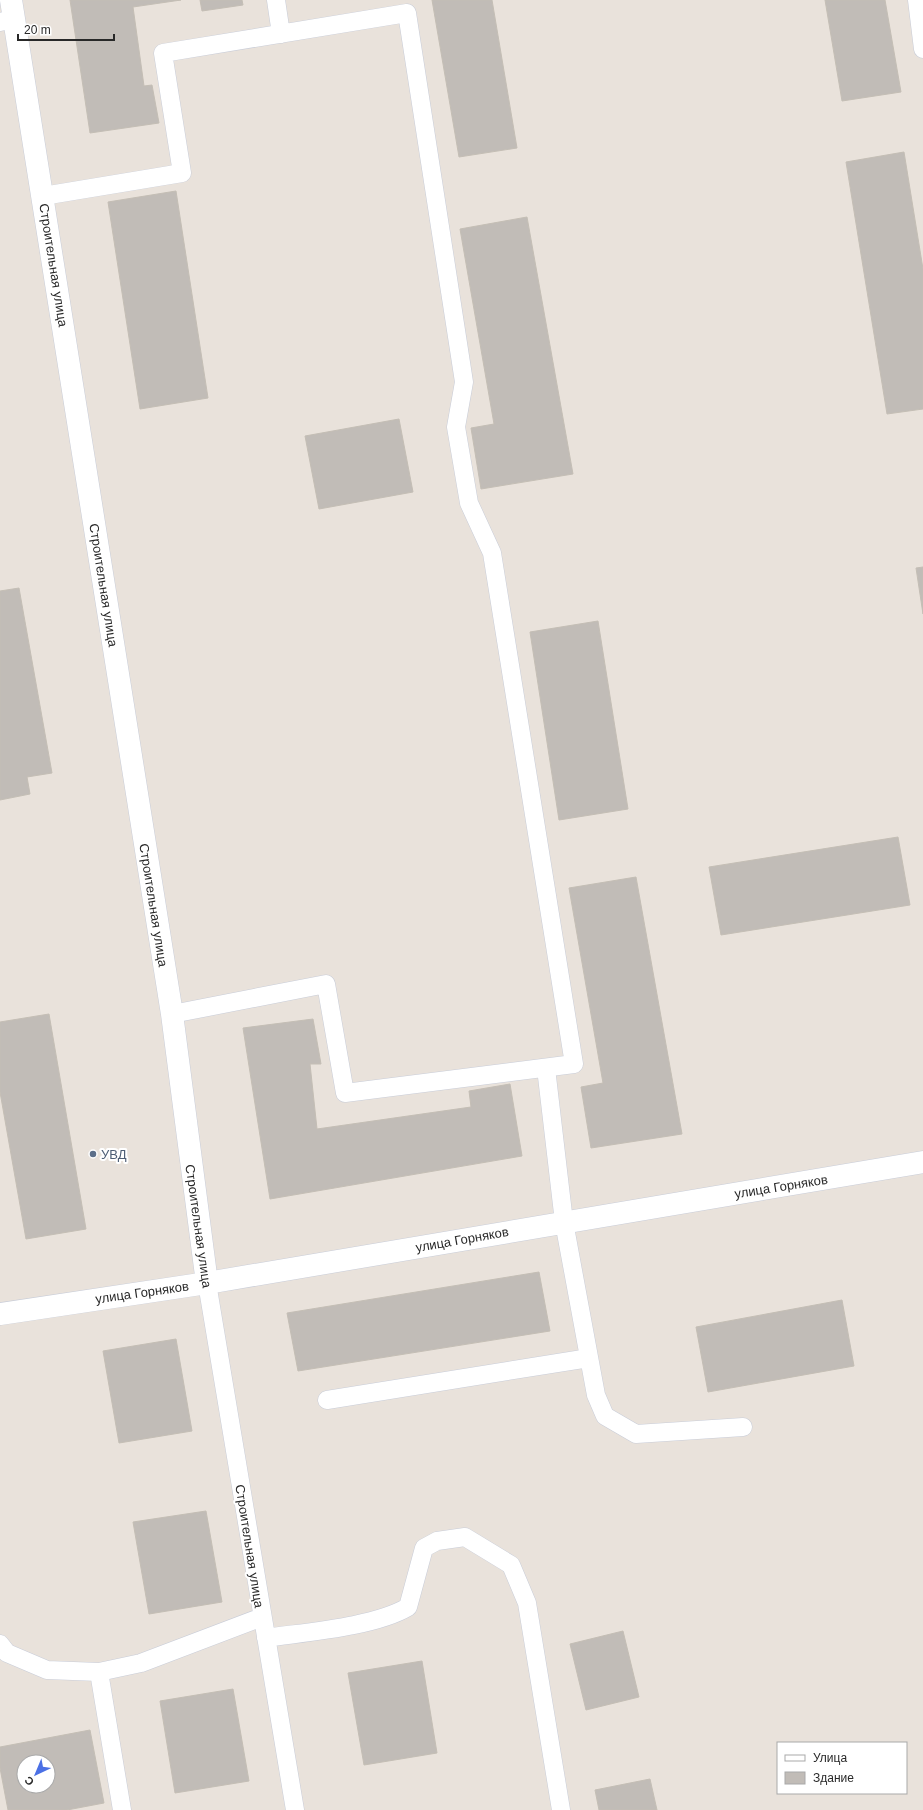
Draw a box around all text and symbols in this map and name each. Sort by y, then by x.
scale bar [18,16,114,42]
text: 20 m [24,23,51,37]
street label: Строительная улица [36,202,71,329]
street label: Строительная улица [86,522,121,649]
street label: Строительная улица [136,842,171,969]
place label: УВД [101,1147,127,1162]
marker: УВД [88,1149,98,1159]
street label: Строительная улица [182,1163,215,1290]
street label: улица Горняков [733,1172,829,1201]
street label: улица Горняков [414,1224,510,1255]
street label: улица Горняков [94,1279,190,1306]
street label: Строительная улица [232,1483,267,1610]
legend [777,1742,907,1794]
text: Улица [813,1751,847,1765]
north arrow [16,1754,56,1794]
text: Здание [813,1771,854,1785]
text: С [22,1774,36,1788]

